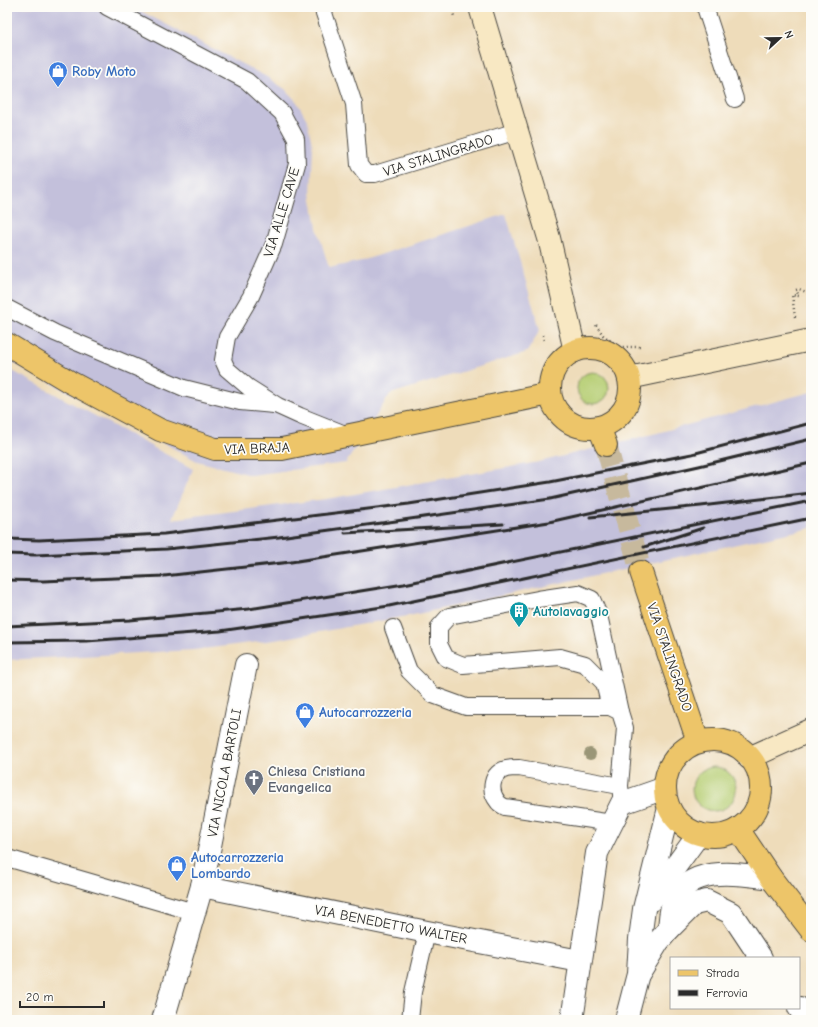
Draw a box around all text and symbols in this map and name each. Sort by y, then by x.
north arrow [760,18,800,58]
text: N [781,29,796,40]
shop icon: Roby Moto [47,60,69,88]
place label: Roby Moto [72,63,136,80]
street label: VIA STALINGRADO [381,131,495,180]
street label: VIA ALLE CAVE [260,165,303,259]
street label: VIA BRAJA [224,439,290,458]
building icon: Autolavaggio [508,600,530,628]
street label: VIA STALINGRADO [643,601,696,714]
place label: Autolavaggio [533,603,609,620]
shop icon: Autocarrozzeria [294,701,316,729]
place label: Autocarrozzeria [319,704,412,721]
street label: VIA NICOLA BARTOLI [204,707,245,839]
place label: Chiesa Cristiana Evangelica [268,763,365,796]
church icon: Chiesa Cristiana Evangelica [243,768,265,796]
place label: Autocarrozzeria Lombardo [191,849,284,882]
shop icon: Autocarrozzeria Lombardo [166,854,188,882]
street label: VIA BENEDETTO WALTER [313,901,469,948]
legend [670,957,800,1009]
text: Strada [706,966,739,980]
scale bar [20,983,104,1009]
text: Ferrovia [706,986,748,1000]
text: 20 m [26,990,54,1004]

